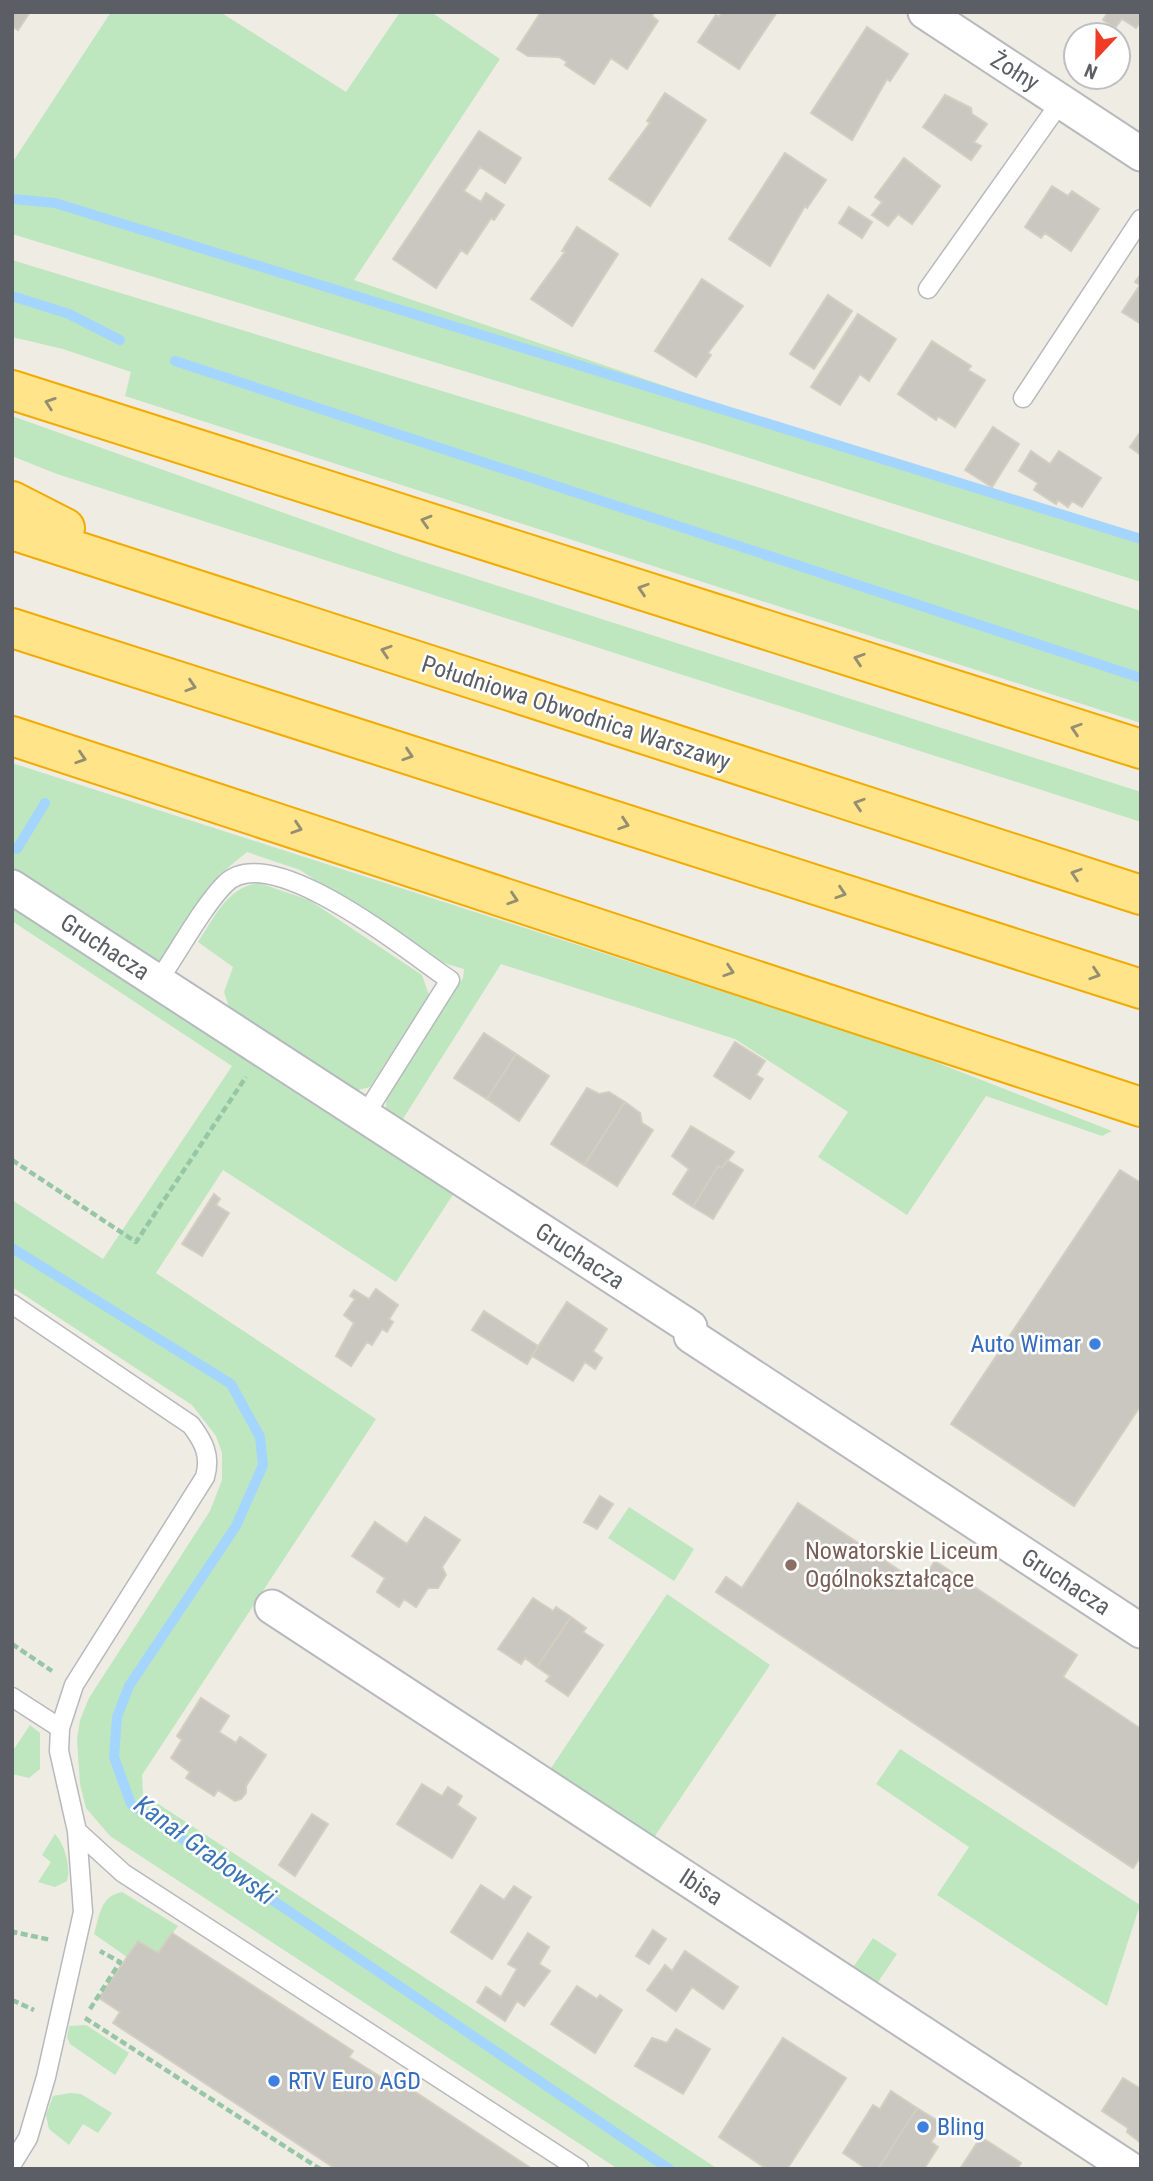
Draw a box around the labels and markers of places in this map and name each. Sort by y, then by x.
place label: Auto Wimar [971,1330,1081,1358]
marker: Auto Wimar [1087,1336,1103,1352]
place label: Nowatorskie Liceum Ogólnokształcące [805,1537,998,1593]
marker: Nowatorskie Liceum Ogólnokształcące [783,1557,799,1573]
place label: RTV Euro AGD [288,2067,421,2095]
marker: RTV Euro AGD [266,2073,282,2089]
place label: Bling [937,2113,985,2141]
marker: Bling [915,2119,931,2135]

